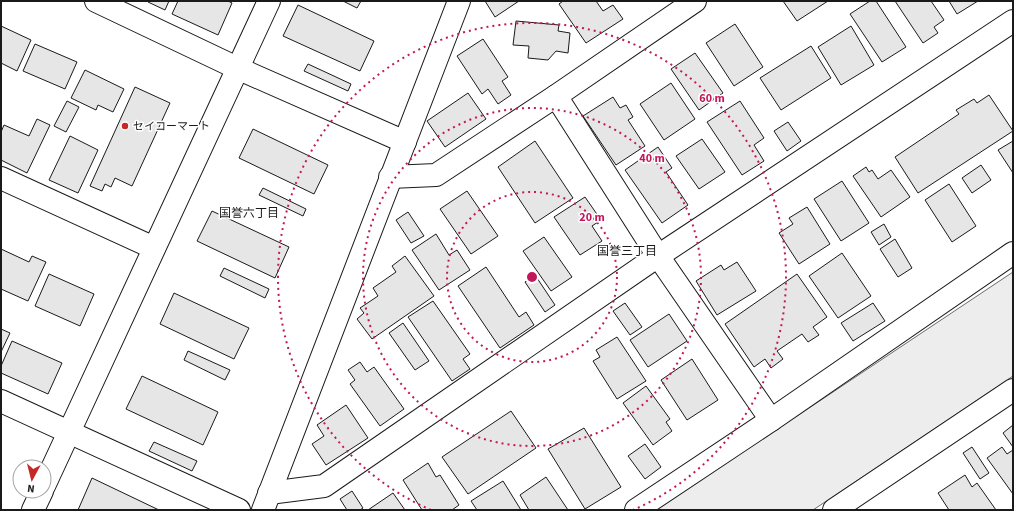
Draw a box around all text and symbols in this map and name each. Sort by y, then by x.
text: 60 m [699,90,725,107]
place label: セイコーマート [133,119,210,134]
marker: セイコーマート [120,121,130,131]
text: 40 m [639,150,665,167]
district label: 国誉六丁目 [219,205,279,222]
text: 20 m [579,209,605,226]
district label: 国誉三丁目 [597,243,657,260]
centre of rings [525,270,539,284]
north arrow [12,459,52,499]
text: N [26,481,35,496]

